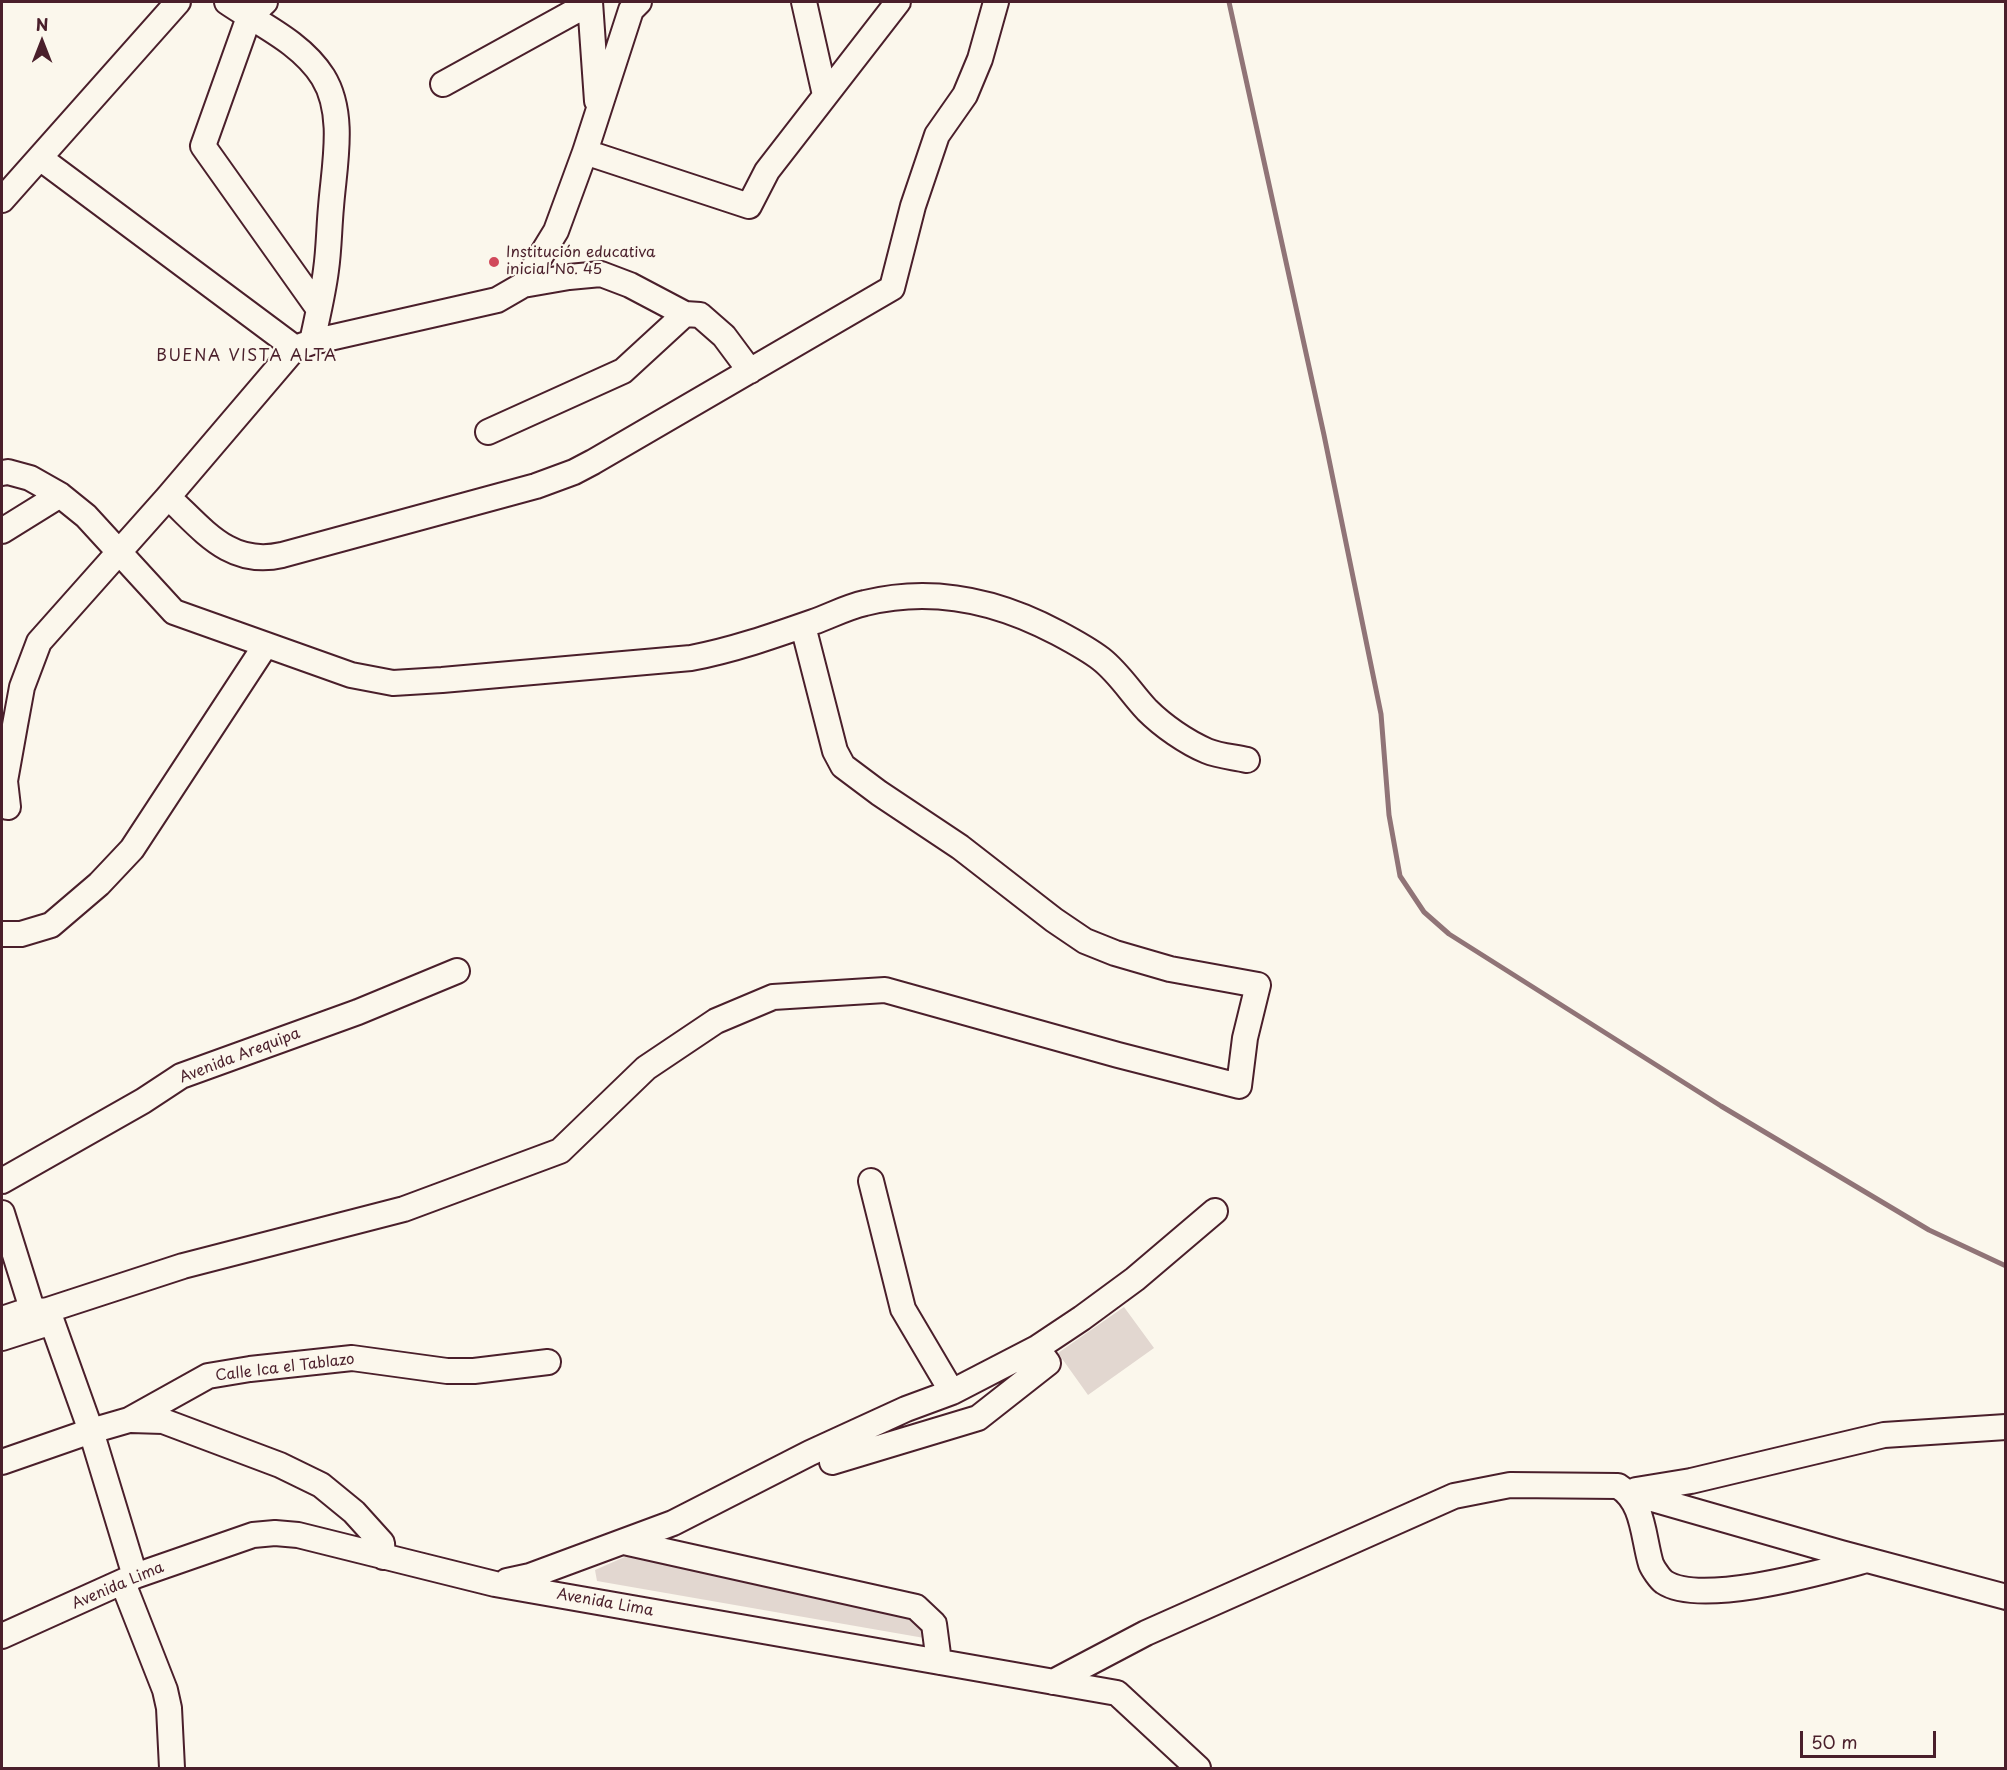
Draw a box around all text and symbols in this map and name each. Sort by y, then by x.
north arrow [12,12,72,72]
text: N [36,12,48,36]
place label: Institución educativa inicial No. 45 [506,244,655,279]
marker: Institución educativa inicial No. 45 [487,255,501,269]
district label: BUENA VISTA ALTA [157,347,337,367]
street label: Avenida Arequipa [177,1025,303,1087]
street label: Calle Ica el Tablazo [214,1351,356,1385]
street label: Avenida Lima [69,1559,167,1613]
street label: Avenida Lima [555,1586,655,1620]
scale bar [1803,1719,1940,1757]
text: 50 m [1811,1728,1858,1755]

